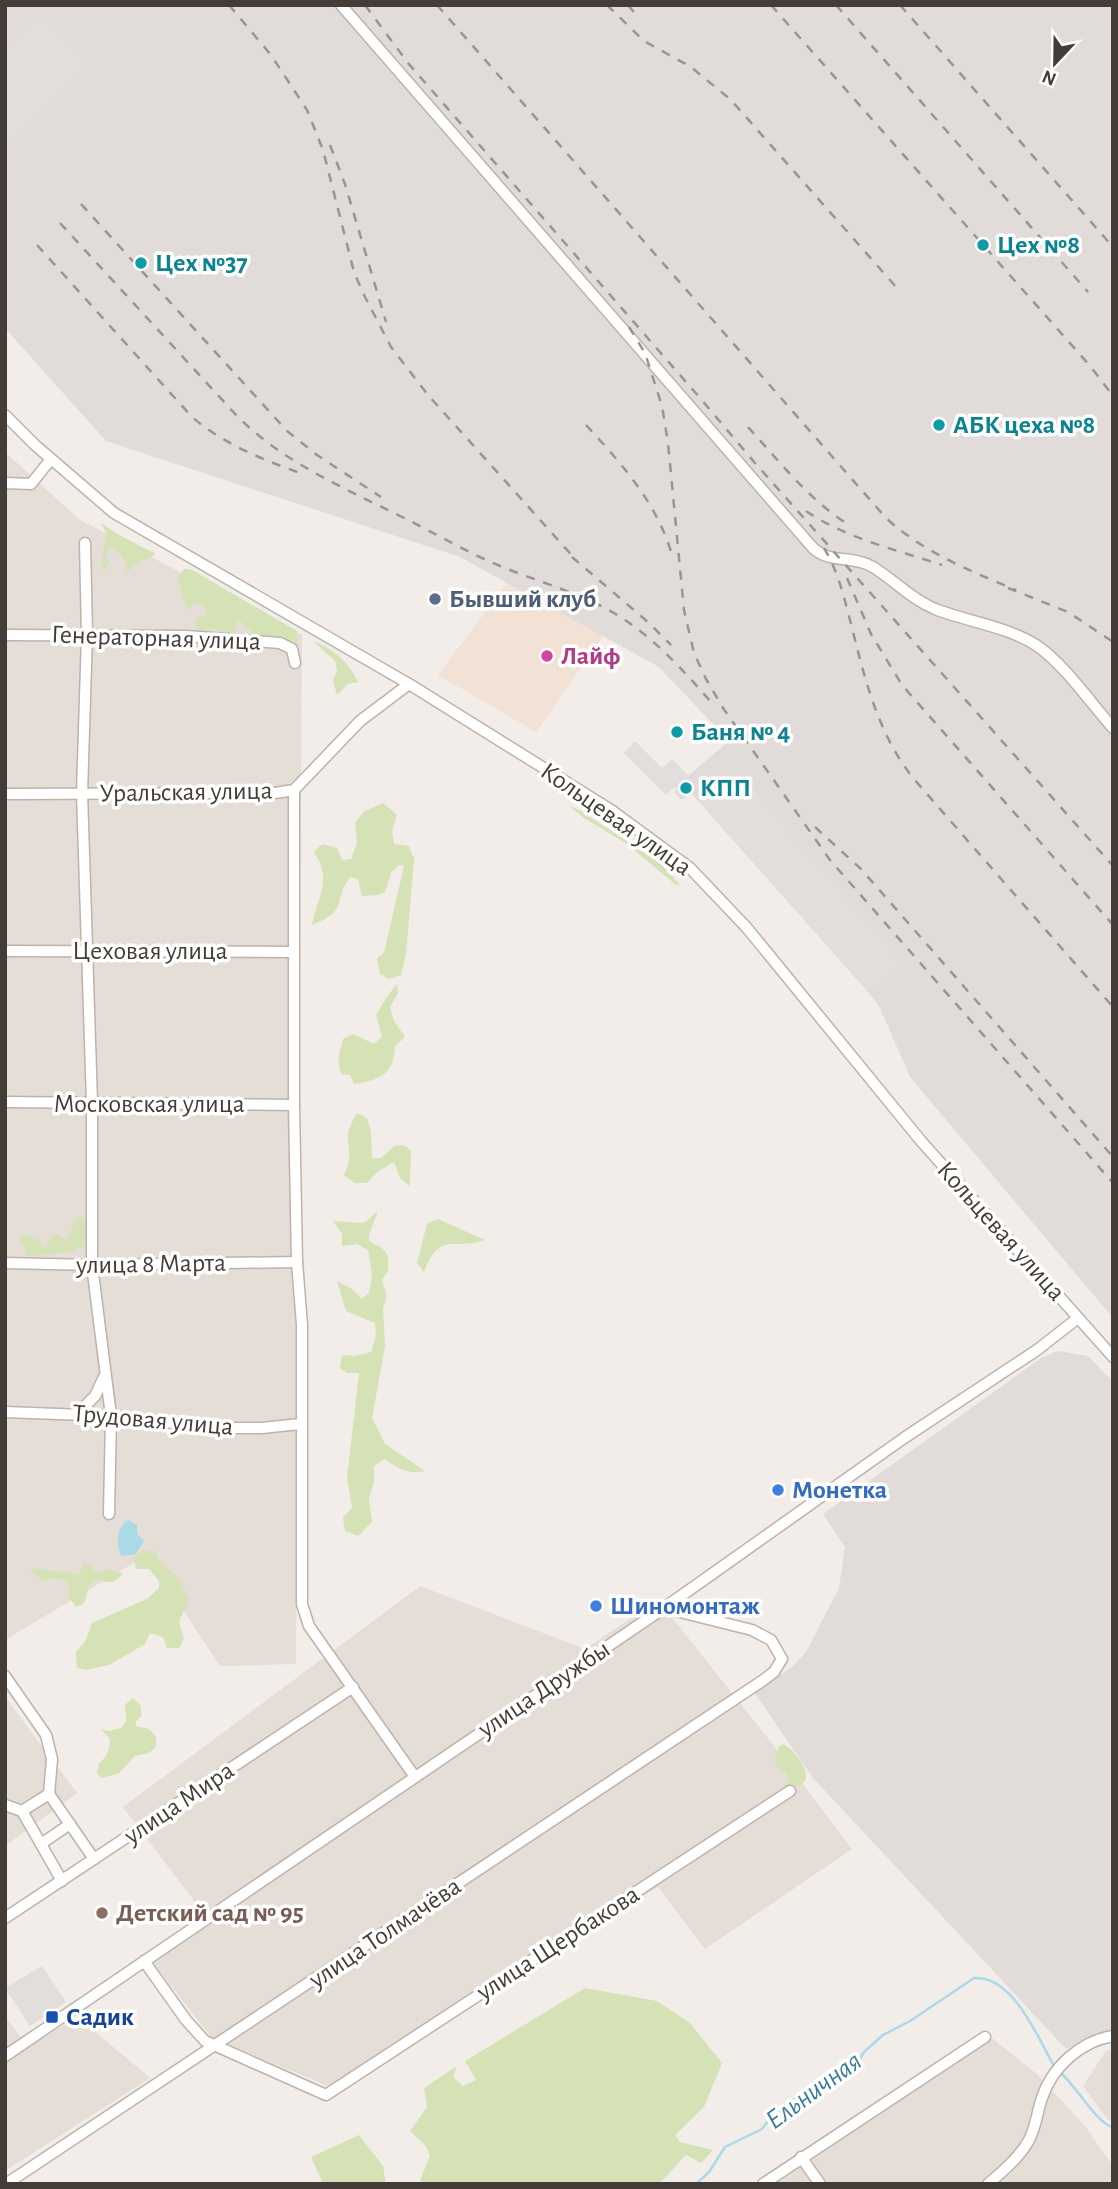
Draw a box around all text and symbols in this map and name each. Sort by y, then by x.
north arrow [1020,28,1090,98]
text: N [1040,66,1059,89]
place label: Цех №8 [997,232,1080,258]
marker: Цех №8 [975,237,991,253]
place label: Цех №37 [155,250,248,276]
marker: Цех №37 [133,255,149,271]
place label: АБК цеха №8 [953,412,1095,438]
marker: АБК цеха №8 [931,417,947,433]
place label: Бывший клуб [449,586,596,612]
marker: Бывший клуб [427,591,443,607]
street label: Генераторная улица [51,621,261,655]
place label: Лайф [561,643,620,669]
marker: Лайф [539,648,555,664]
place label: Баня № 4 [691,719,790,745]
marker: Баня № 4 [669,724,685,740]
street label: Кольцевая улица [536,757,696,881]
place label: КПП [700,775,751,801]
street label: Уральская улица [99,777,273,807]
marker: КПП [678,780,694,796]
street label: Цеховая улица [72,938,228,964]
street label: Московская улица [53,1091,245,1117]
street label: Кольцевая улица [932,1156,1070,1306]
street label: улица 8 Марта [75,1250,226,1278]
street label: Трудовая улица [71,1400,235,1440]
place label: Монетка [792,1477,887,1503]
marker: Монетка [770,1482,786,1498]
place label: Шиномонтаж [610,1593,760,1619]
marker: Шиномонтаж [588,1598,604,1614]
street label: улица Дружбы [473,1636,615,1743]
street label: улица Мира [119,1757,239,1850]
street label: улица Толмачёва [304,1873,466,1994]
street label: улица Щербакова [471,1881,644,2006]
place label: Детский сад № 95 [116,1900,304,1926]
marker: Детский сад № 95 [94,1905,110,1921]
place label: Садик [66,2004,134,2030]
marker: Садик [44,2009,60,2025]
water label: Ельничная [761,2047,867,2135]

